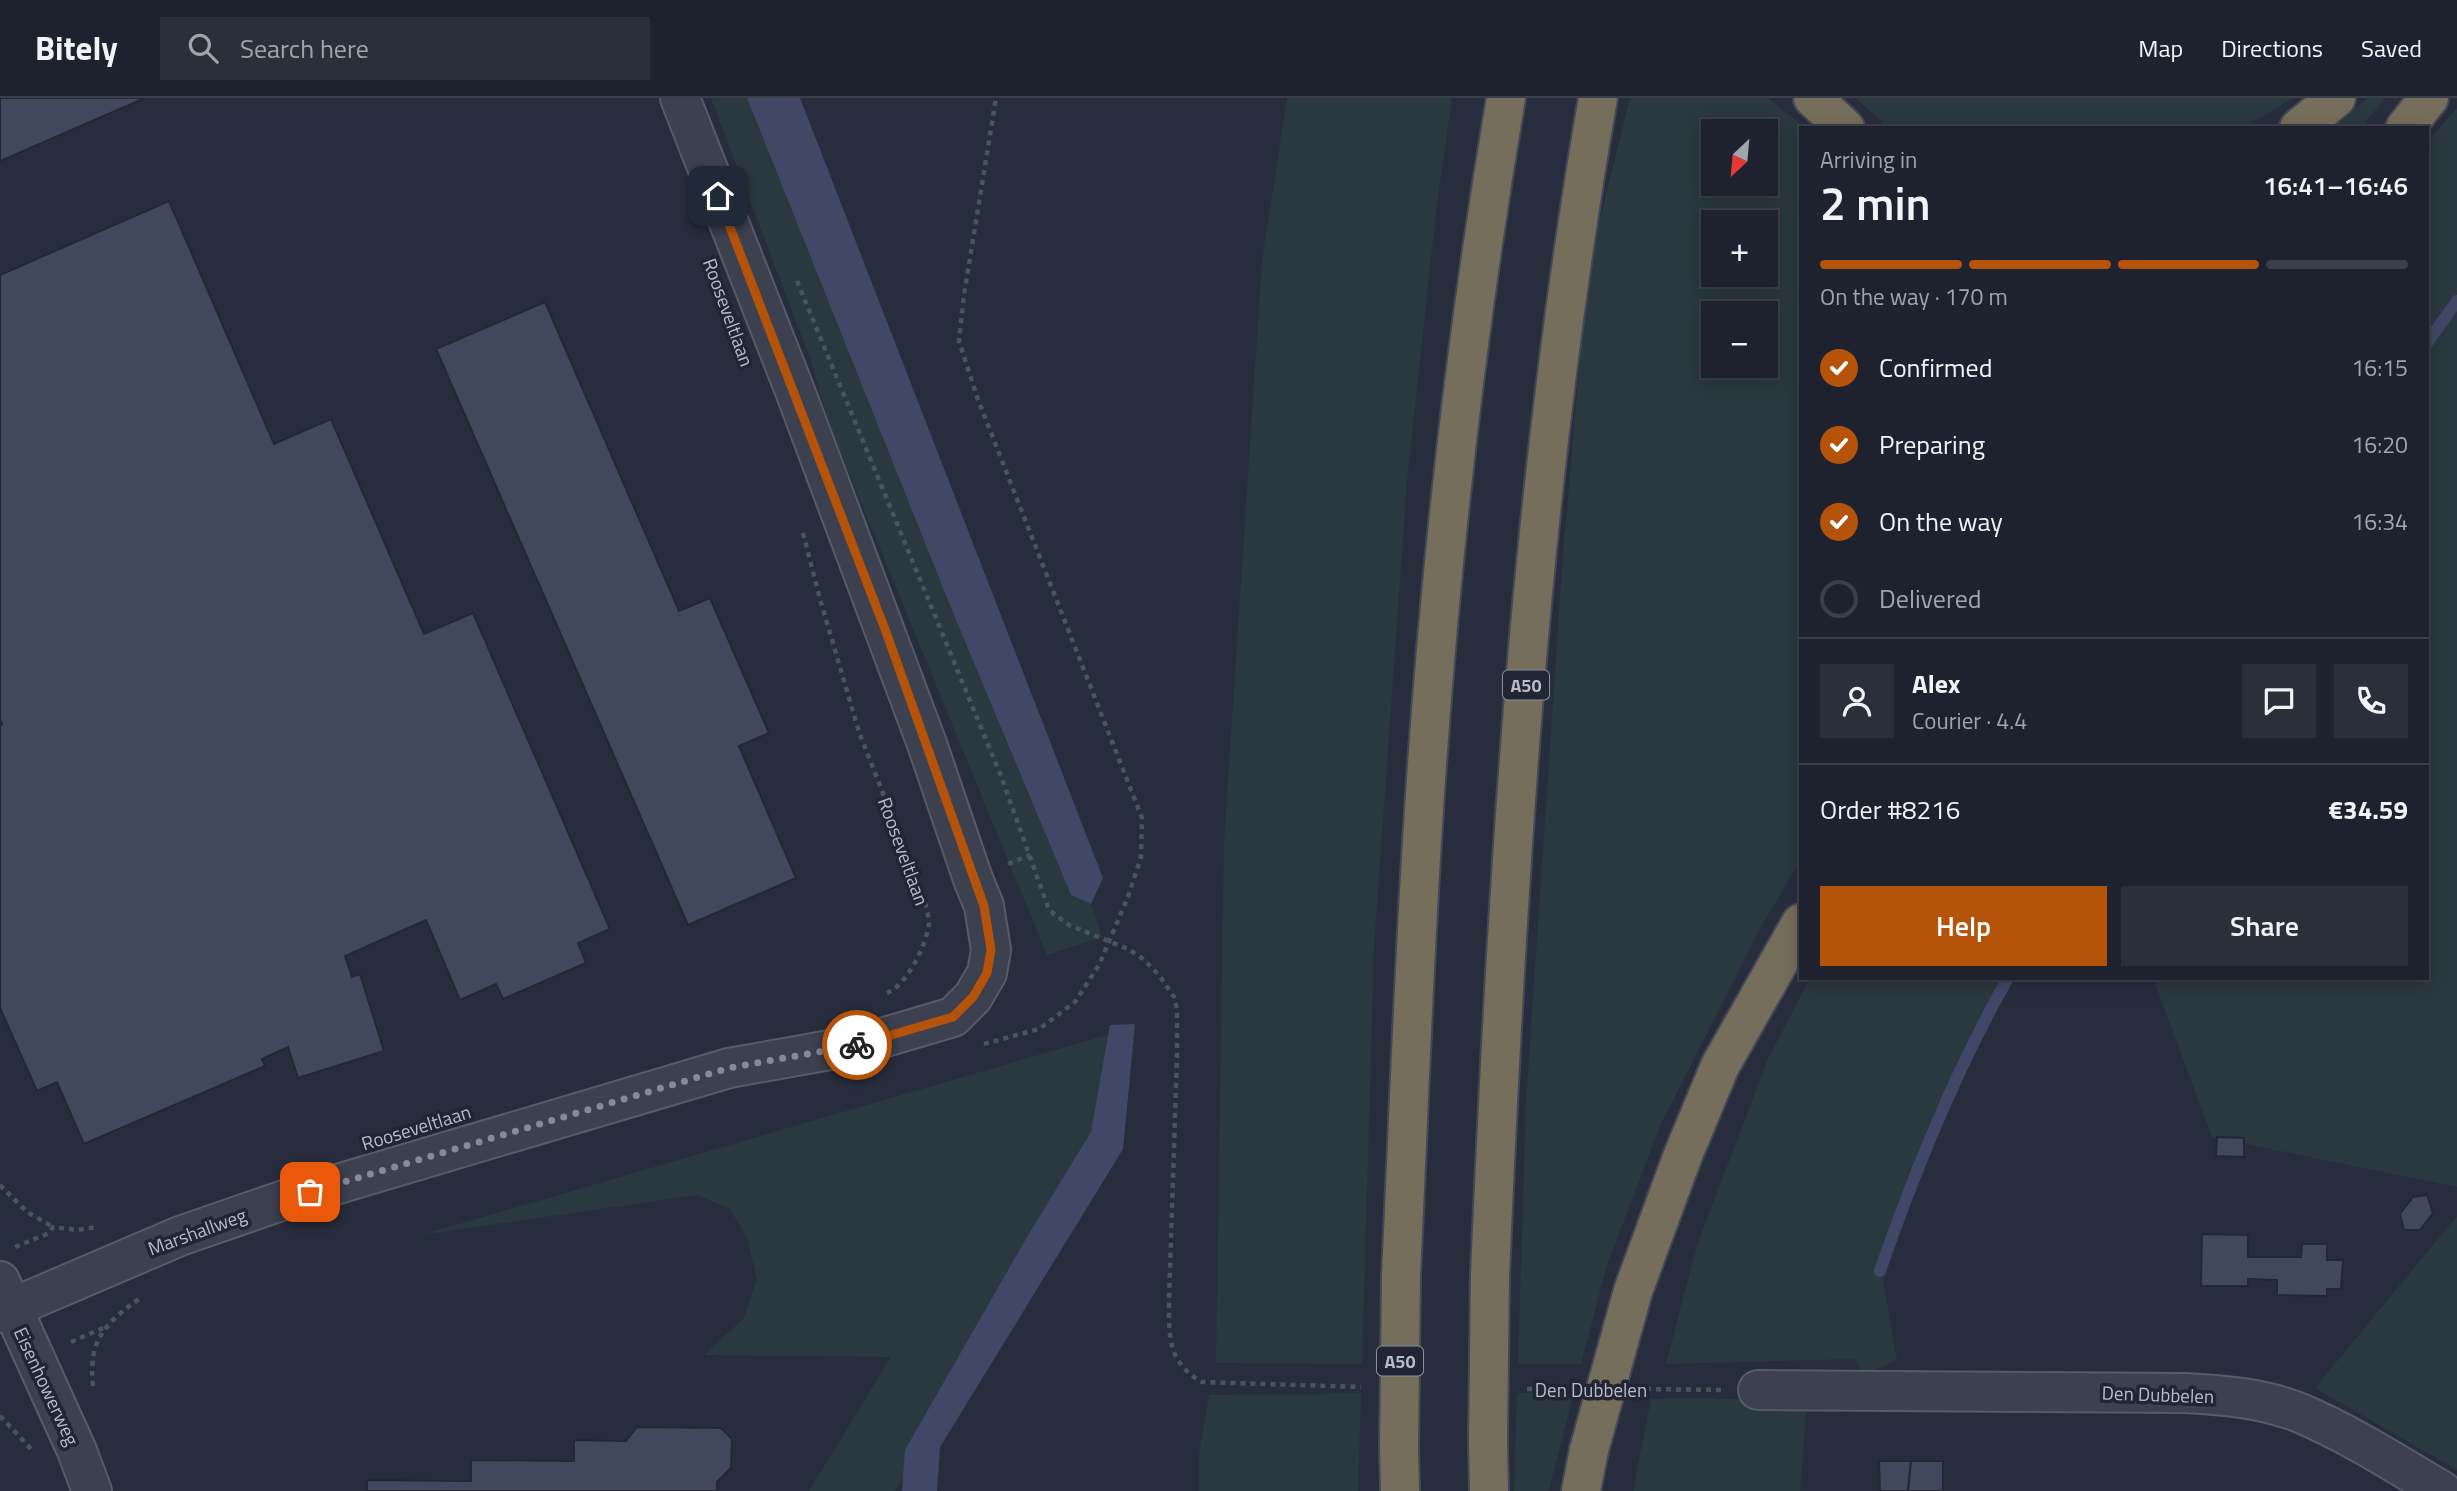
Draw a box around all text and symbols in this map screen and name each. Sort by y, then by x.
search box [160,17,650,80]
text: Bitely [35,23,118,73]
icon: search [184,29,222,67]
text: Search here [240,29,369,68]
text: Map [2138,30,2183,66]
text: Directions [2221,30,2323,66]
text: Saved [2361,30,2422,66]
north arrow [1701,119,1778,196]
map controls [1701,119,1778,378]
text: Arriving in [1820,142,1917,177]
pin [688,166,748,226]
text: 16:41–16:46 [2263,166,2408,205]
text: 2 min [1820,168,1931,238]
icon: home [699,177,737,215]
button: + [1701,210,1778,287]
street label: Rooseveltlaan [696,254,762,370]
text: On the way · 170 m [1820,279,2008,314]
button: − [1701,301,1778,378]
text: Confirmed [1879,348,1993,387]
icon: check [1820,349,1858,387]
text: 16:15 [2351,350,2408,385]
text: Preparing [1879,425,1985,464]
icon: check [1820,426,1858,464]
text: 16:20 [2351,427,2408,462]
text: On the way [1879,502,2003,541]
icon: check [1820,503,1858,541]
text: 16:34 [2351,504,2408,539]
text: Delivered [1879,579,1982,618]
button: person [1820,664,1894,738]
text: Alex [1912,664,1960,703]
button: chat [2242,664,2316,738]
button: phone [2334,664,2408,738]
road number: A50 [1503,670,1549,700]
text: Courier · 4.4 [1912,703,2027,738]
text: Order #8216 [1820,790,1960,829]
text: €34.59 [2329,790,2408,829]
street label: Rooseveltlaan [871,793,937,909]
button: Help [1820,886,2107,966]
button: Share [2121,886,2408,966]
courier [822,1010,892,1080]
icon: bike [838,1026,876,1064]
street label: Rooseveltlaan [358,1097,474,1157]
pin [280,1162,340,1222]
icon: bag [291,1173,329,1211]
street label: Marshallweg [144,1200,251,1262]
street label: Eisenhowerweg [7,1322,87,1450]
road number: A50 [1377,1346,1423,1376]
street label: Den Dubbelen [1535,1375,1647,1404]
street label: Den Dubbelen [2101,1378,2215,1410]

